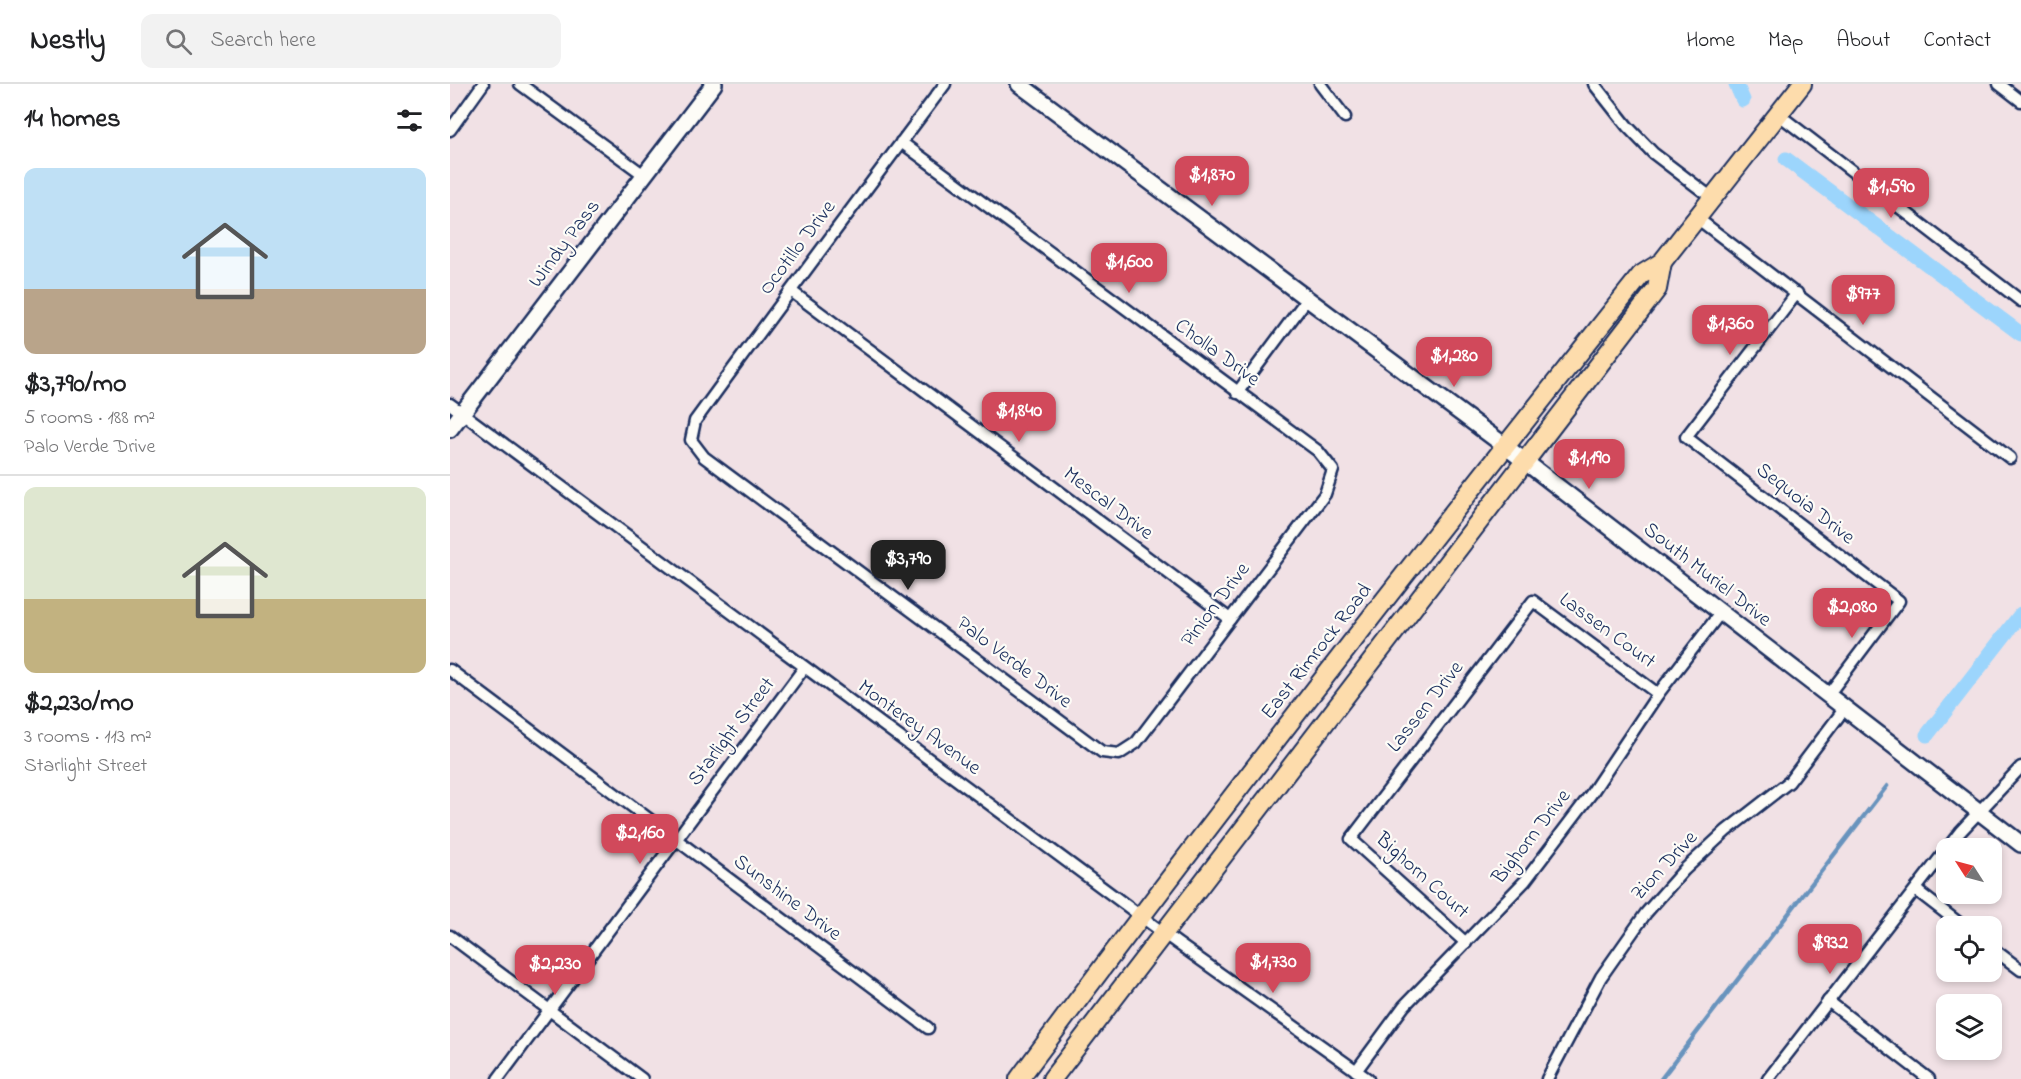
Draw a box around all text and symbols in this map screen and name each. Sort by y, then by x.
search box [141,14,561,68]
text: Nestly [30,21,105,62]
icon: search [162,25,195,58]
text: Search here [210,25,316,57]
text: Home [1686,26,1735,56]
text: Map [1768,26,1803,56]
text: About [1836,26,1890,56]
text: Contact [1923,26,1991,56]
text: 14 homes [24,101,120,139]
icon: filters [393,104,426,137]
pin: $1,870 [1163,156,1261,207]
text: $1,870 [1189,161,1235,190]
pin: $1,590 [1842,168,1940,219]
text: $1,590 [1867,173,1915,202]
street label: Windy Pass [522,194,610,296]
street label: Ocotillo Drive [752,194,844,302]
icon: home [171,207,279,315]
pin: $1,600 [1080,243,1178,294]
text: $1,600 [1105,248,1153,277]
pin: $977 [1827,275,1899,326]
text: $977 [1846,280,1880,309]
pin: $1,360 [1681,305,1779,356]
text: $1,360 [1706,310,1754,339]
street label: Cholla Drive [1168,312,1266,395]
pin: $1,280 [1405,337,1503,388]
text: $1,280 [1430,342,1478,371]
text: $3,790/mo [24,366,126,404]
pin: $1,840 [970,392,1068,443]
text: $1,840 [996,397,1042,426]
text: 5 rooms · 188 m² [24,404,155,433]
text: Palo Verde Drive [24,433,155,462]
pin: $1,190 [1540,439,1638,490]
text: $1,190 [1568,444,1610,473]
street label: Sequoia Drive [1749,456,1861,553]
street label: Mescal Drive [1057,460,1160,548]
street label: South Muriel Drive [1636,515,1778,635]
icon: home [171,526,279,634]
pin: $3,790 [859,540,957,591]
text: $3,790 [885,545,931,574]
street label: Pinion Drive [1174,556,1258,654]
street label: East Rimrock Road [1254,577,1380,726]
street label: Lassen Court [1552,586,1662,676]
pin: $2,080 [1803,588,1901,639]
text: $2,080 [1827,593,1877,622]
street label: Palo Verde Drive [950,609,1079,717]
street label: Lassen Drive [1381,654,1472,759]
street label: Starlight Street [681,671,785,794]
street label: Monterey Avenue [850,673,987,785]
text: $2,230/mo [24,685,134,723]
text: 3 rooms · 113 m² [24,723,152,752]
text: Starlight Street [24,752,147,781]
street label: Bighorn Drive [1485,783,1581,893]
pin: $2,160 [591,814,689,865]
text: $2,160 [615,819,665,848]
street label: Zion Drive [1625,824,1706,908]
street label: Bighorn Court [1366,825,1476,928]
north arrow [1936,838,2002,904]
map controls [1936,838,2002,1060]
street label: Sunshine Drive [726,847,848,949]
button: locate [1936,916,2002,982]
pin: $932 [1794,924,1866,975]
text: $932 [1812,929,1848,958]
pin: $1,730 [1224,943,1322,994]
pin: $2,230 [506,945,604,996]
text: $1,730 [1249,948,1297,977]
text: $2,230 [529,950,581,979]
button: layers [1936,994,2002,1060]

